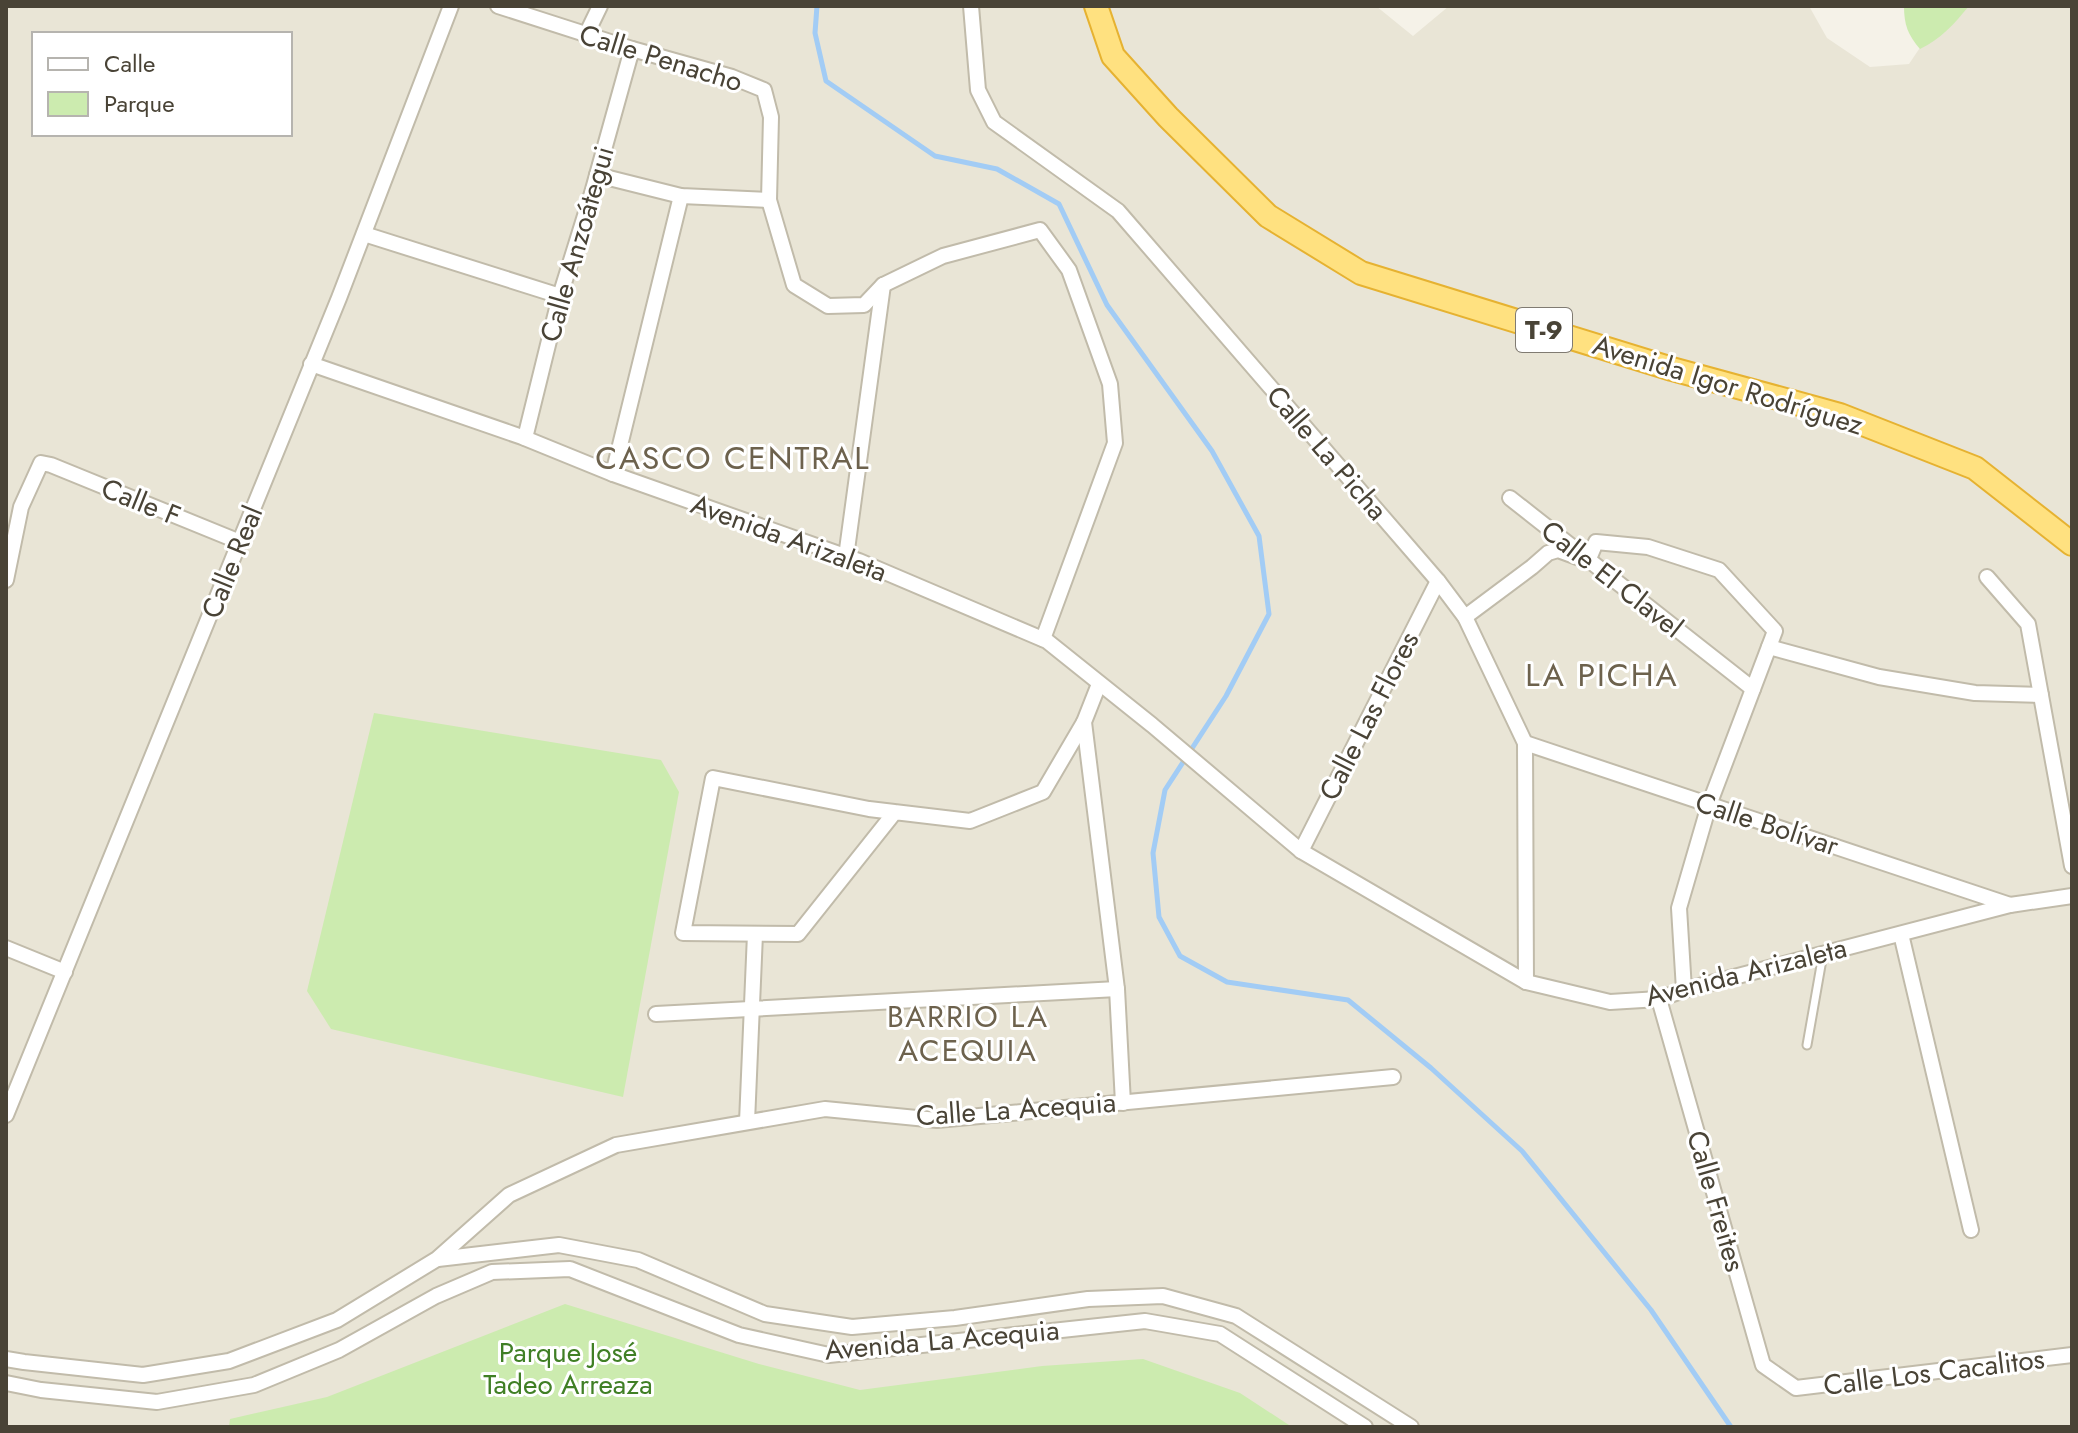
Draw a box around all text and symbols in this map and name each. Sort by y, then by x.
street label: Calle Penacho [574,14,748,102]
legend [32,32,292,136]
text: Calle [104,46,155,81]
text: Parque [104,86,175,121]
street label: Calle Anzoátegui [529,141,625,347]
road number: T-9 [1516,308,1572,352]
street label: Avenida Igor Rodríguez [1588,324,1868,446]
street label: Calle La Picha [1257,377,1397,529]
district label: CASCO CENTRAL [595,435,871,481]
street label: Calle F [95,468,187,536]
street label: Avenida Arizaleta [685,484,893,592]
street label: Calle Real [191,499,273,625]
street label: Calle El Clavel [1532,510,1692,648]
street label: Calle Las Flores [1309,624,1429,808]
district label: LA PICHA [1525,652,1679,698]
street label: Calle Bolívar [1690,782,1844,867]
street label: Avenida Arizaleta [1641,927,1851,1017]
district label: BARRIO LA ACEQUIA [887,995,1049,1072]
street label: Calle La Acequia [915,1082,1117,1136]
street label: Calle Freites [1676,1126,1756,1276]
street label: Avenida La Acequia [823,1309,1061,1371]
park label: Parque José Tadeo Arreaza [483,1332,653,1405]
street label: Calle Los Cacalitos [1821,1338,2047,1406]

